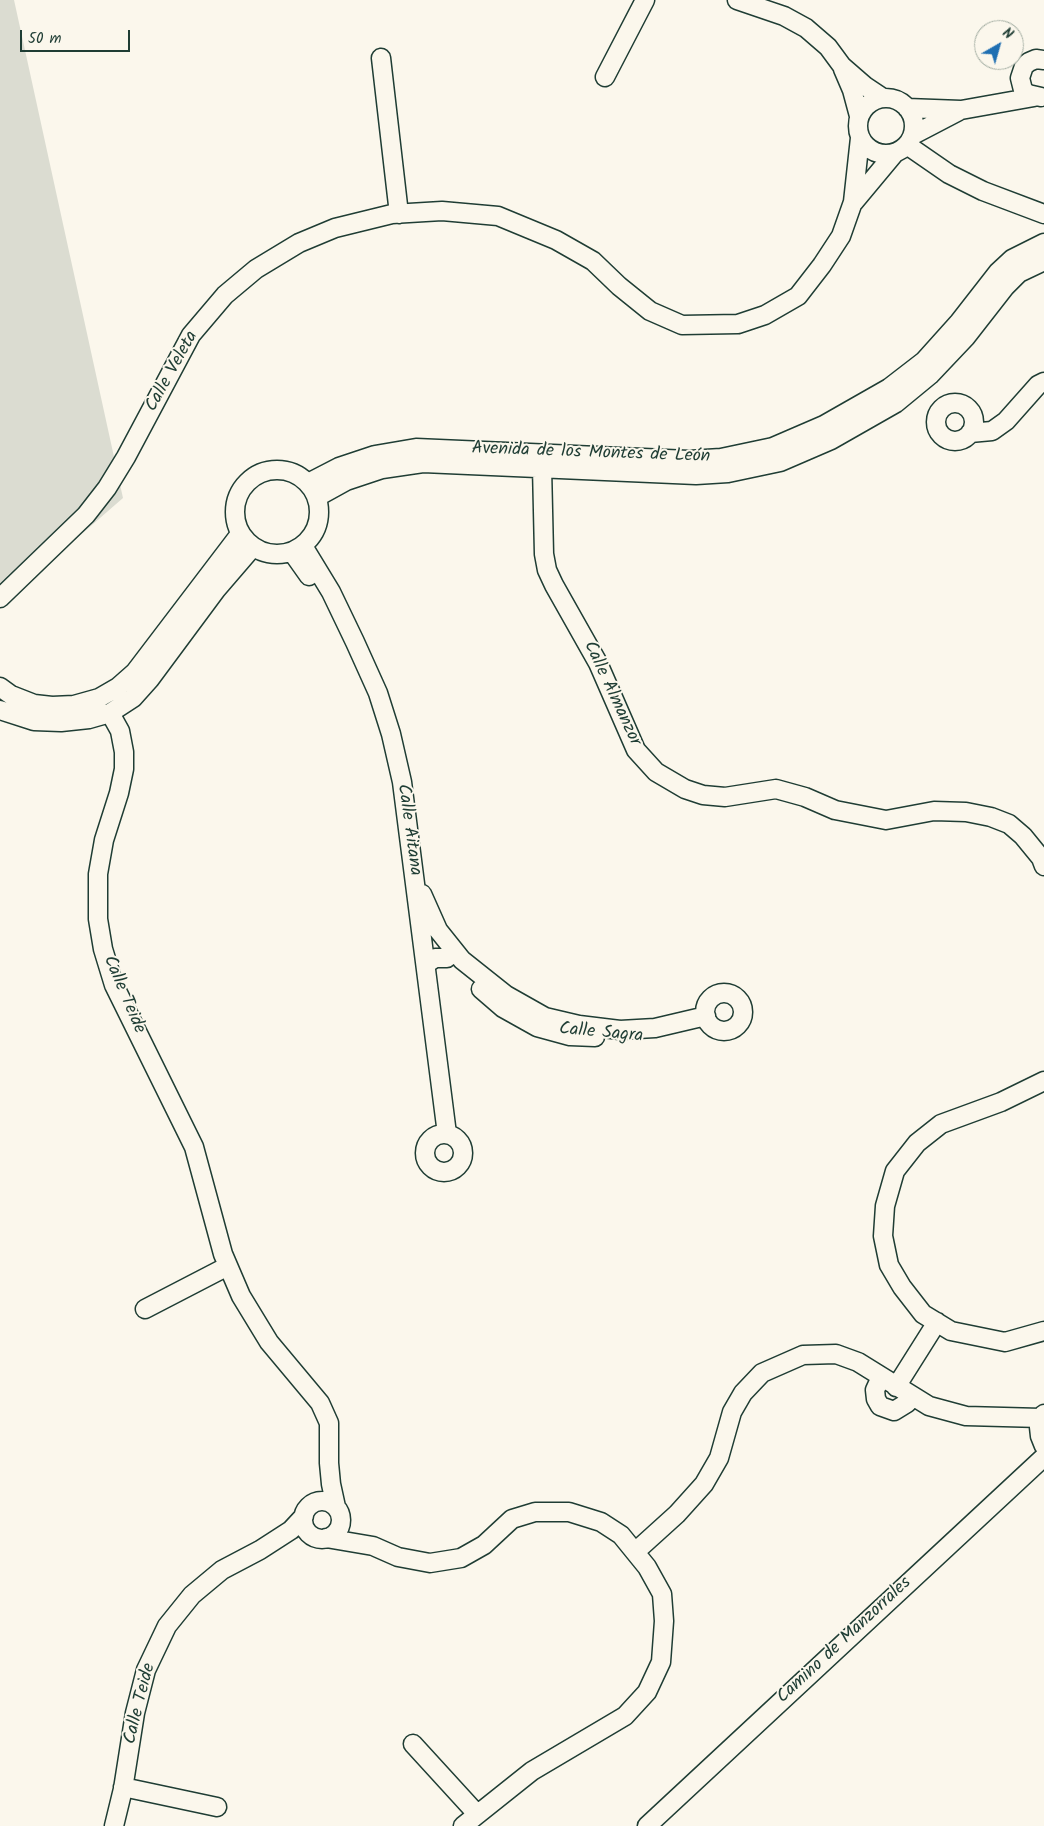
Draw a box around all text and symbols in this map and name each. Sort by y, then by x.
scale bar [22,20,132,52]
north arrow [974,20,1024,70]
text: N [997,23,1018,45]
text: 50 m [28,27,62,51]
street label: Calle Veleta [142,328,204,416]
street label: Avenida de los Montes de León [471,439,711,469]
street label: Calle Almanzor [577,638,645,750]
street label: Calle Aitana [391,783,425,877]
street label: Calle Teide [97,953,149,1037]
street label: Calle Sagra [558,1020,644,1048]
street label: Camino de Manzorrales [773,1573,917,1709]
street label: Calle Teide [121,1661,161,1747]

